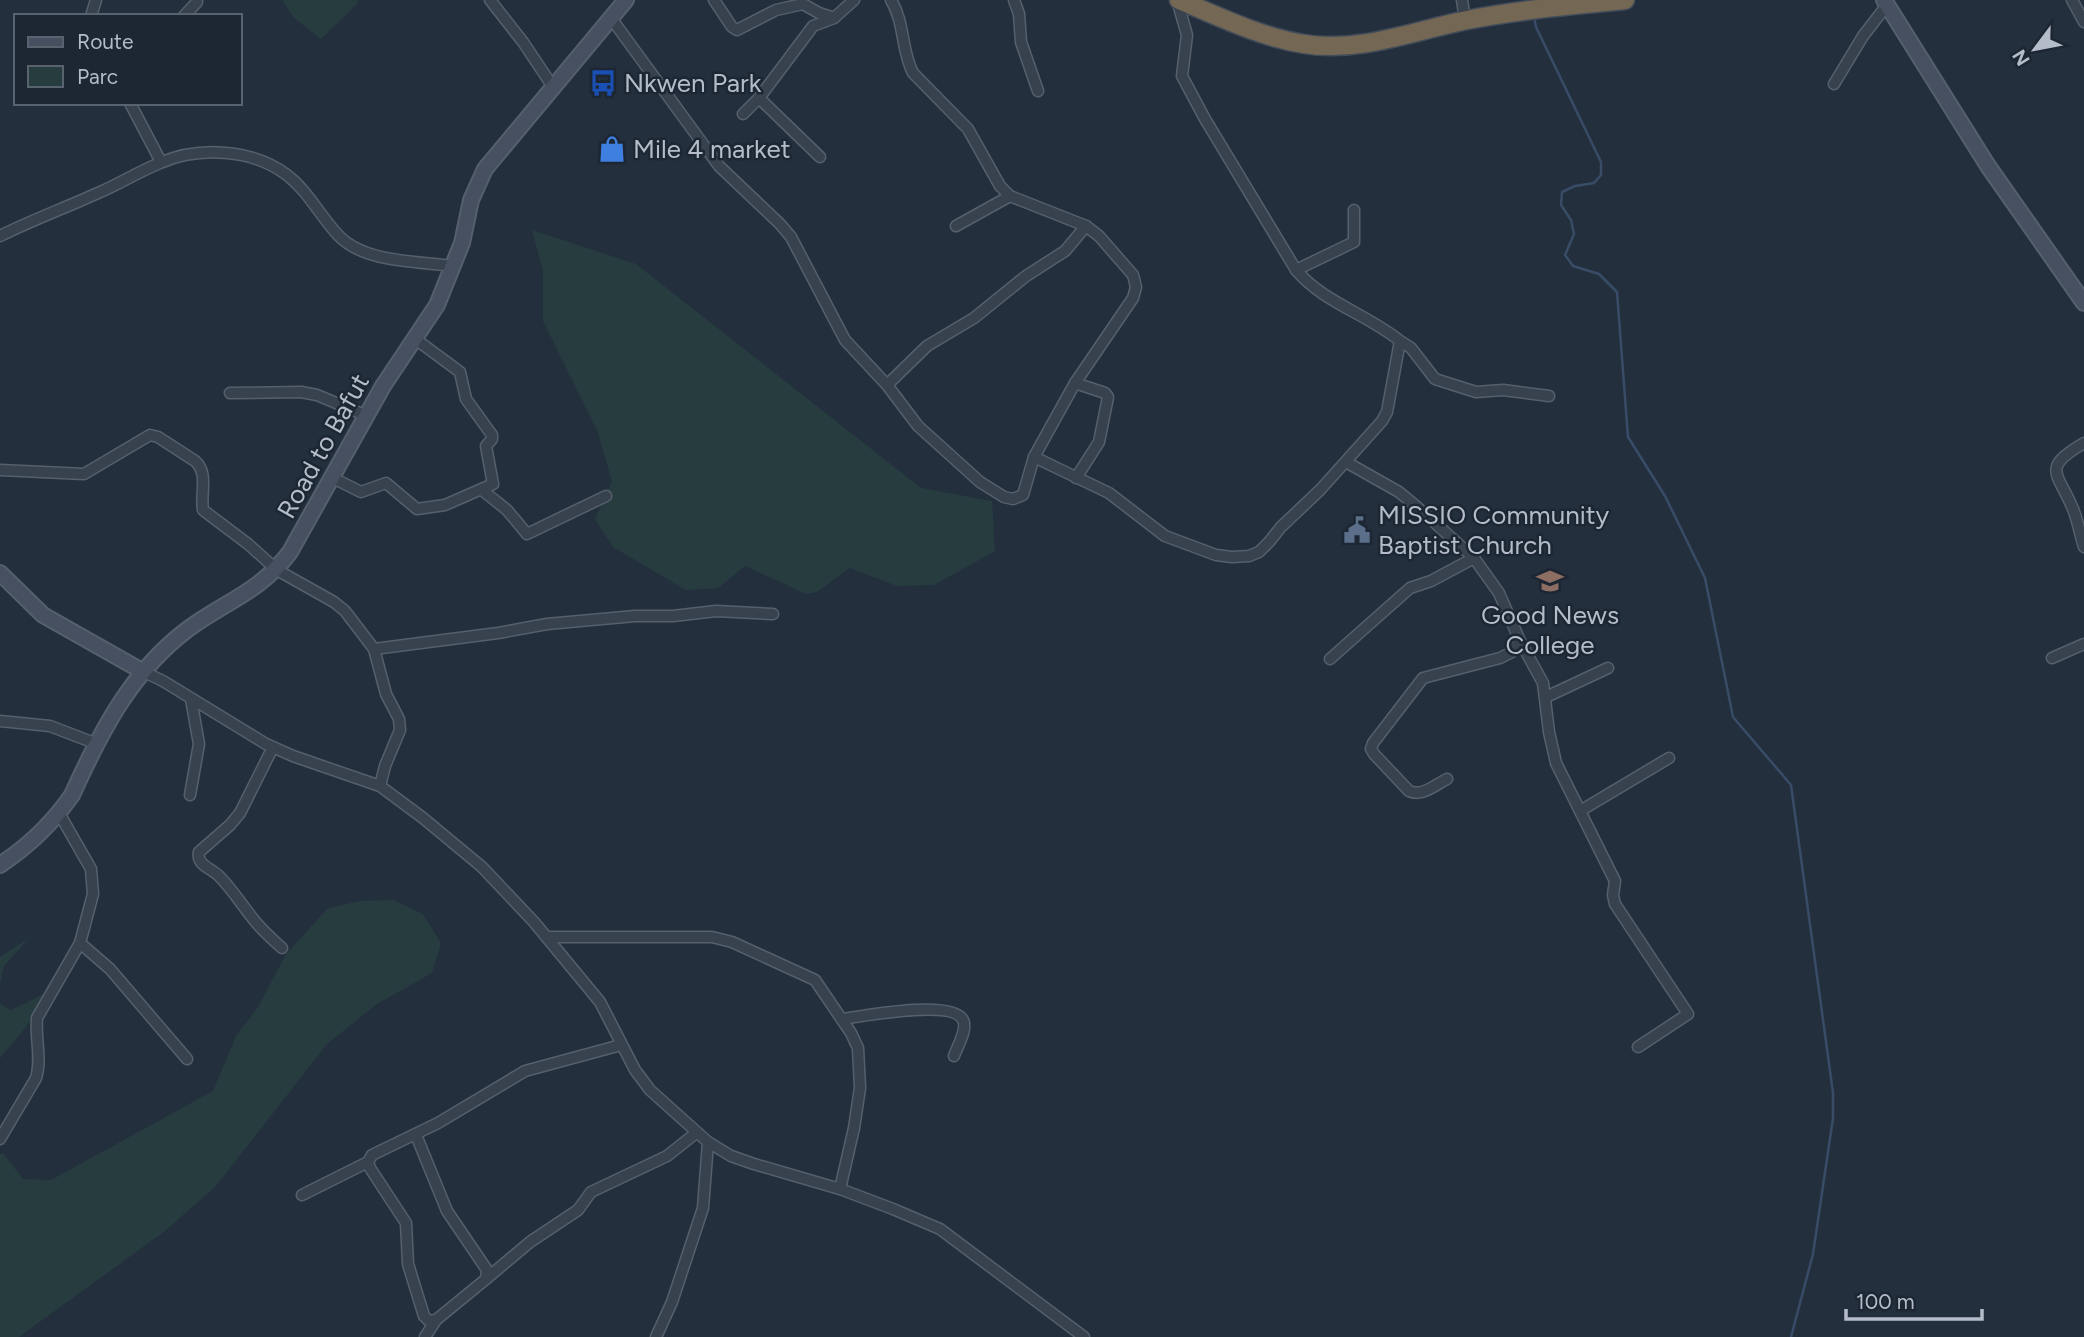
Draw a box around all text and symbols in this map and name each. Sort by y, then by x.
legend [14,14,242,105]
north arrow [2000,14,2070,84]
text: Route [77,29,133,54]
text: N [2007,45,2035,70]
text: Parc [77,64,118,89]
place label: Nkwen Park [624,67,762,99]
bus stop icon: Nkwen Park [588,68,618,98]
place label: Mile 4 market [633,133,791,165]
shop icon: Mile 4 market [597,134,627,164]
street label: Road to Bafut [270,368,376,524]
place label: MISSIO Community Baptist Church [1378,499,1610,561]
public building icon: MISSIO Community Baptist Church [1342,515,1372,545]
school or university icon: Good News College [1535,566,1565,596]
place label: Good News College [1481,599,1619,661]
scale bar [1846,1278,1982,1322]
text: 100 m [1856,1289,1915,1314]

